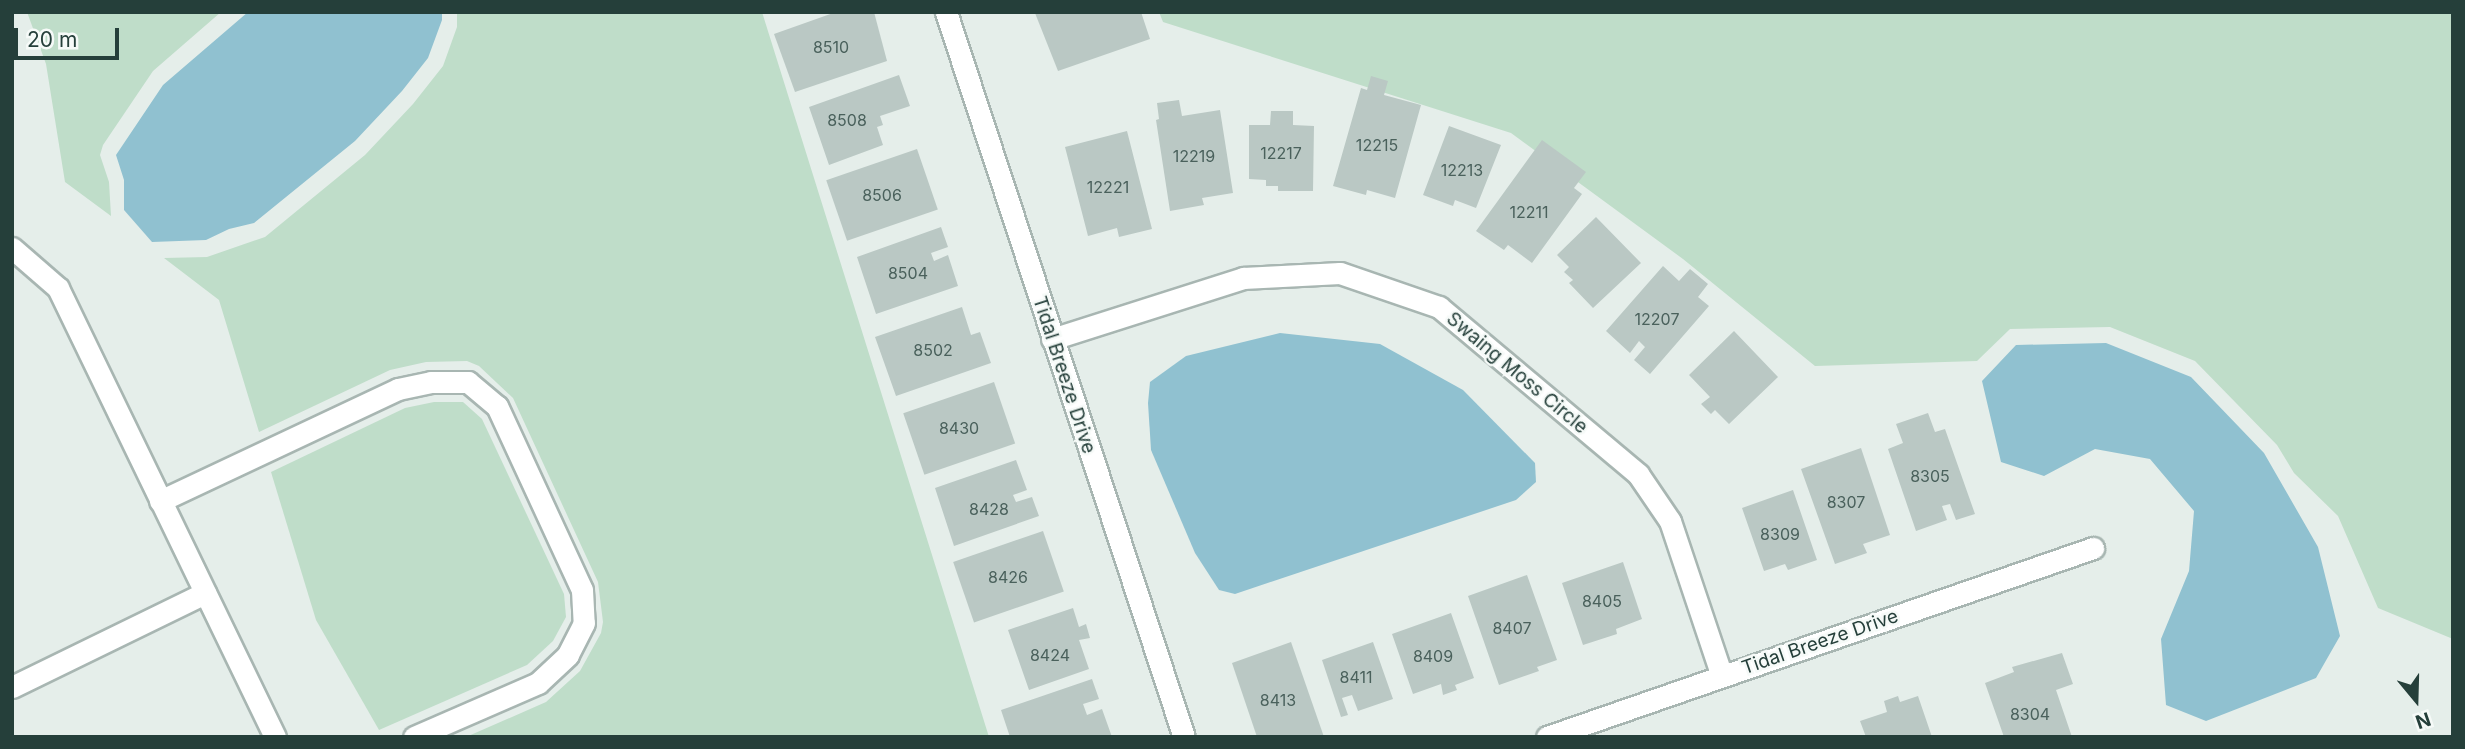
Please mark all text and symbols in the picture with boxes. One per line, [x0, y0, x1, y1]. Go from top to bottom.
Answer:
scale bar [18, 14, 122, 58]
text: 20 m [27, 27, 77, 52]
house number: 8510 [813, 37, 849, 57]
house number: 8508 [827, 110, 867, 130]
house number: 12215 [1356, 135, 1398, 155]
house number: 12217 [1260, 143, 1302, 163]
house number: 12219 [1173, 146, 1215, 166]
house number: 12213 [1441, 160, 1483, 180]
house number: 12221 [1087, 177, 1129, 197]
house number: 8506 [862, 185, 902, 205]
house number: 12211 [1509, 202, 1549, 222]
house number: 8504 [888, 263, 928, 283]
street label: Tidal Breeze Drive [1028, 293, 1100, 457]
street label: Swaing Moss Circle [1442, 307, 1592, 439]
house number: 12207 [1635, 309, 1679, 329]
house number: 8502 [913, 340, 953, 360]
house number: 8430 [939, 418, 979, 438]
house number: 8305 [1910, 466, 1950, 486]
house number: 8307 [1827, 492, 1865, 512]
house number: 8428 [969, 499, 1009, 519]
house number: 8309 [1760, 524, 1800, 544]
house number: 8426 [988, 567, 1028, 587]
house number: 8405 [1582, 591, 1622, 611]
street label: Tidal Breeze Drive [1739, 605, 1901, 679]
house number: 8407 [1492, 618, 1532, 638]
house number: 8424 [1030, 645, 1070, 665]
house number: 8409 [1413, 646, 1453, 666]
north arrow [2381, 665, 2451, 735]
house number: 8411 [1340, 667, 1372, 687]
house number: 8413 [1260, 690, 1296, 710]
house number: 8304 [2010, 704, 2050, 724]
text: N [2412, 707, 2434, 734]

